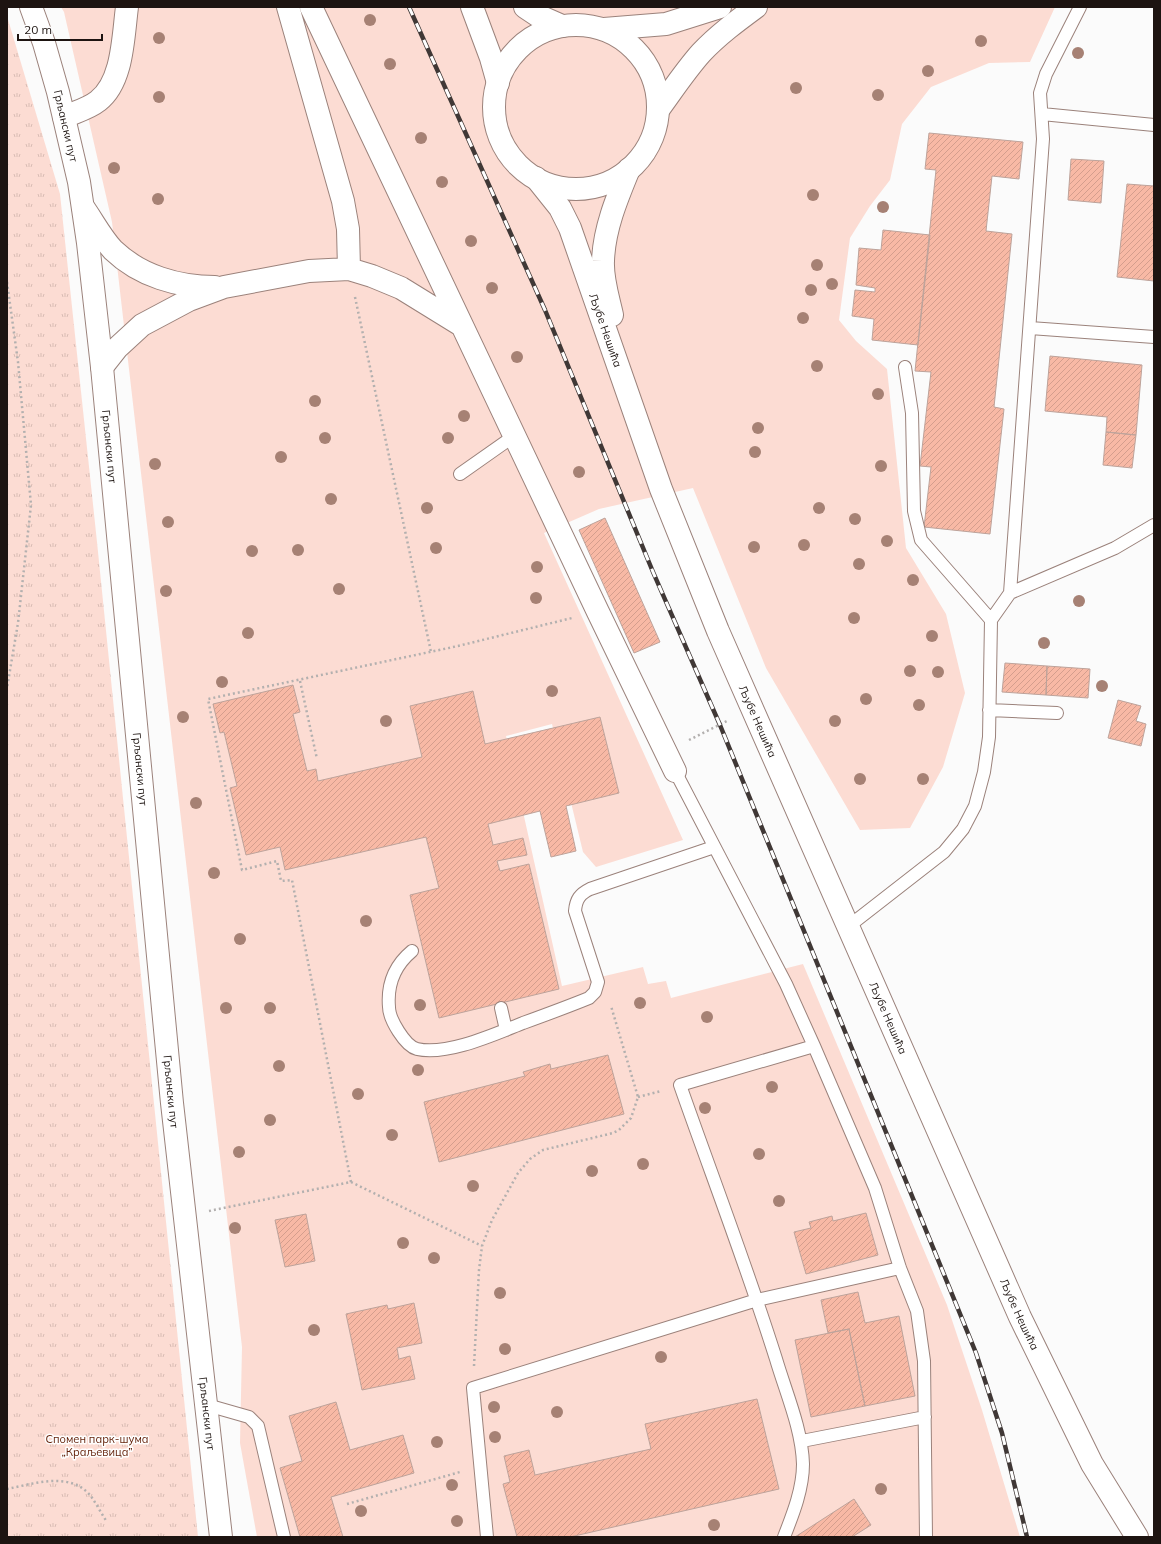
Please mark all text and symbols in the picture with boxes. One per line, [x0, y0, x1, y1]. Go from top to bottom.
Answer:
scale bar [18, 16, 102, 42]
text: 20 m [24, 22, 52, 37]
street label: Грљански пут [51, 88, 81, 163]
street label: Љубе Нешића [586, 291, 625, 369]
street label: Грљански пут [99, 409, 120, 484]
street label: Љубе Нешића [736, 683, 780, 760]
street label: Грљански пут [130, 732, 151, 806]
street label: Љубе Нешића [866, 980, 910, 1056]
street label: Грљански пут [160, 1054, 182, 1129]
street label: Љубе Нешића [997, 1276, 1042, 1352]
street label: Грљански пут [196, 1376, 218, 1451]
park label: Спомен парк-шума „Краљевица” [45, 1432, 149, 1459]

